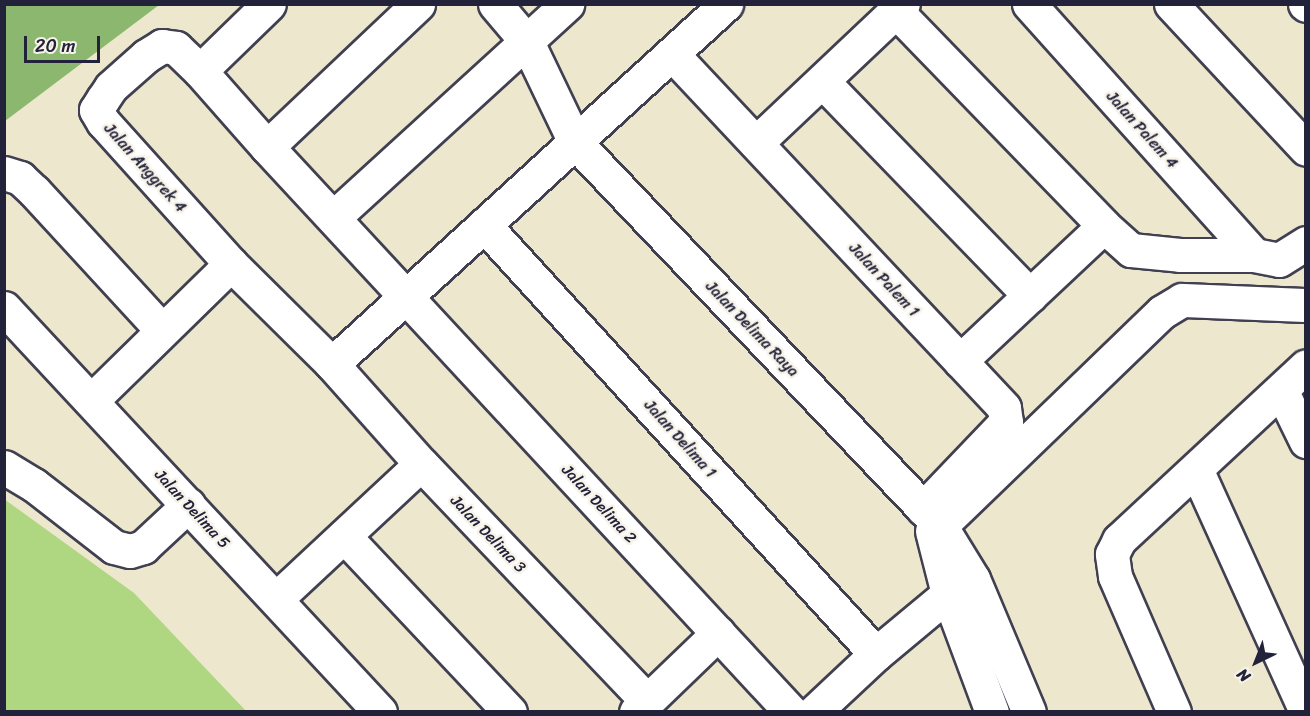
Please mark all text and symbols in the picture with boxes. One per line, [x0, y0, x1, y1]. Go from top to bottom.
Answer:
scale bar [27, 24, 104, 62]
text: 20 m [35, 30, 75, 62]
street label: Jalan Palem 4 [1102, 87, 1182, 173]
street label: Jalan Anggrek 4 [100, 119, 190, 217]
street label: Jalan Palem 1 [845, 239, 923, 321]
street label: Jalan Delima Raya [701, 277, 803, 381]
street label: Jalan Delima 1 [640, 396, 720, 482]
street label: Jalan Delima 2 [557, 460, 641, 548]
street label: Jalan Delima 5 [150, 465, 234, 553]
street label: Jalan Delima 3 [446, 491, 530, 577]
north arrow [1226, 632, 1286, 692]
text: N [1229, 661, 1257, 690]

